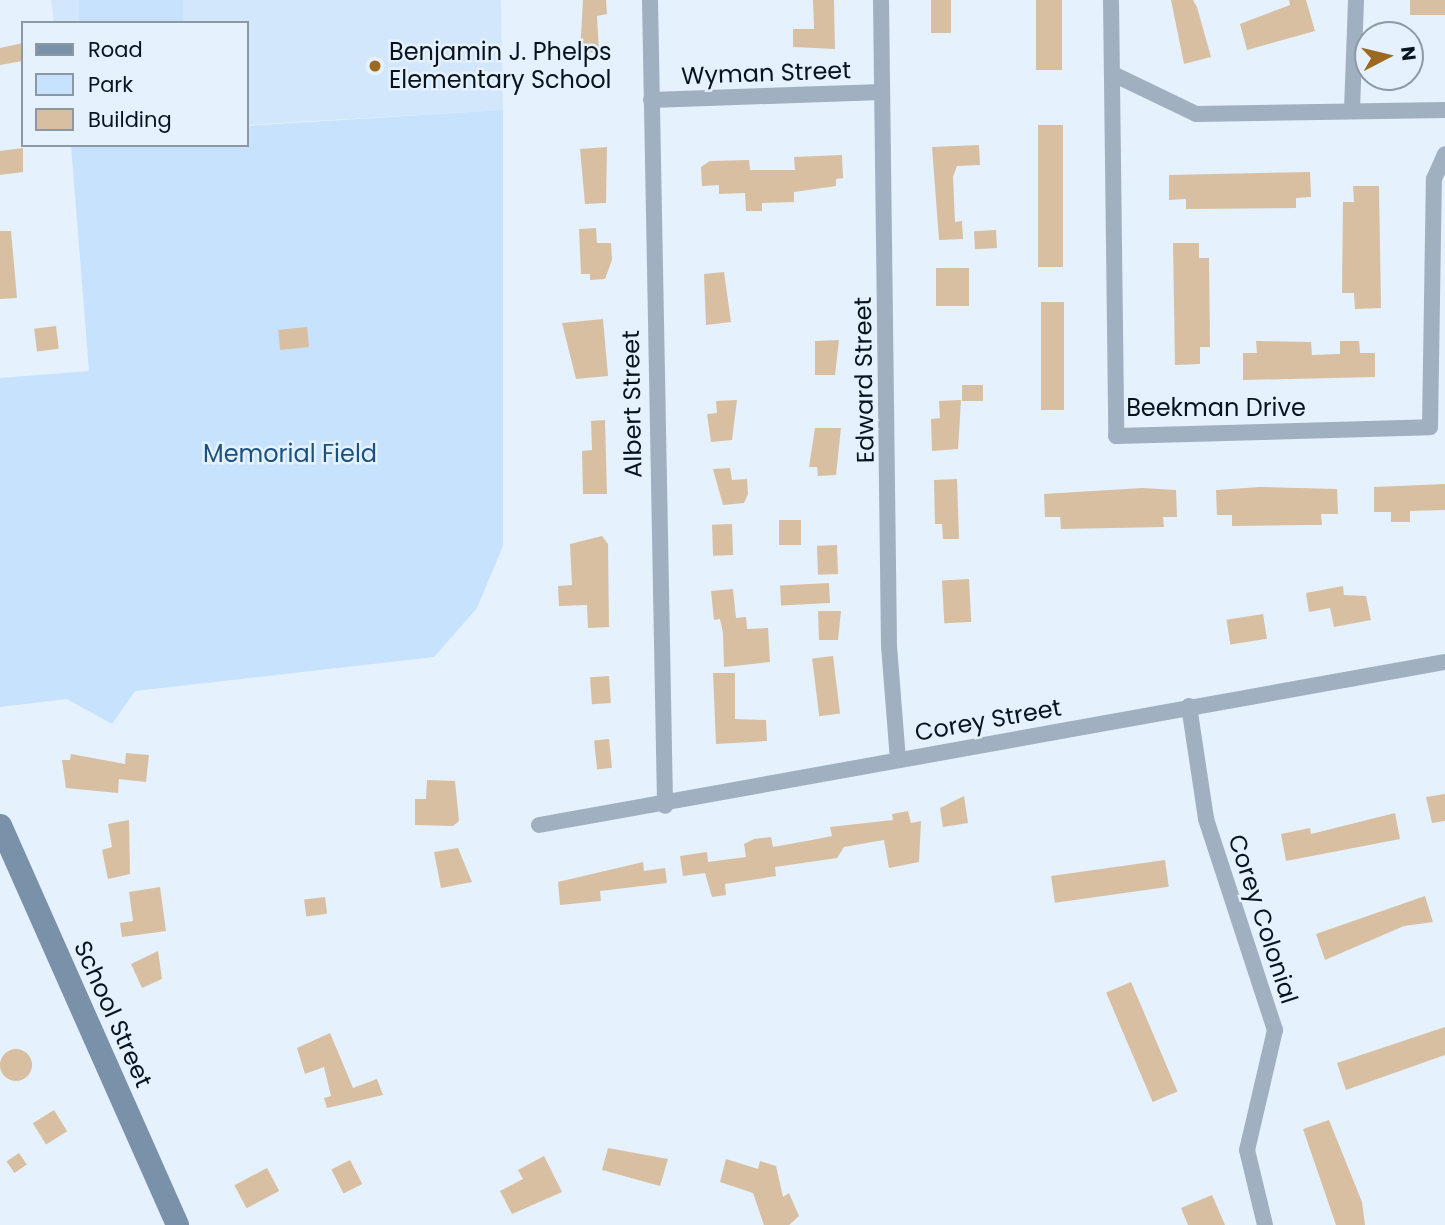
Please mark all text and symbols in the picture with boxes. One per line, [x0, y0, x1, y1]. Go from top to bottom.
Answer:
legend [21, 21, 248, 147]
north arrow [1354, 21, 1424, 91]
text: Road [88, 35, 143, 64]
place label: Benjamin J. Phelps Elementary School [389, 38, 612, 94]
text: N [1394, 45, 1423, 62]
street label: Wyman Street [681, 56, 851, 90]
marker: Benjamin J. Phelps Elementary School [367, 58, 383, 74]
text: Park [88, 70, 133, 99]
text: Building [88, 105, 172, 134]
street label: Edward Street [848, 297, 880, 463]
street label: Albert Street [616, 330, 648, 478]
street label: Beekman Drive [1126, 394, 1306, 422]
park label: Memorial Field [203, 440, 377, 468]
street label: Corey Street [913, 693, 1063, 747]
street label: Corey Colonial [1222, 831, 1304, 1007]
street label: School Street [68, 936, 158, 1092]

